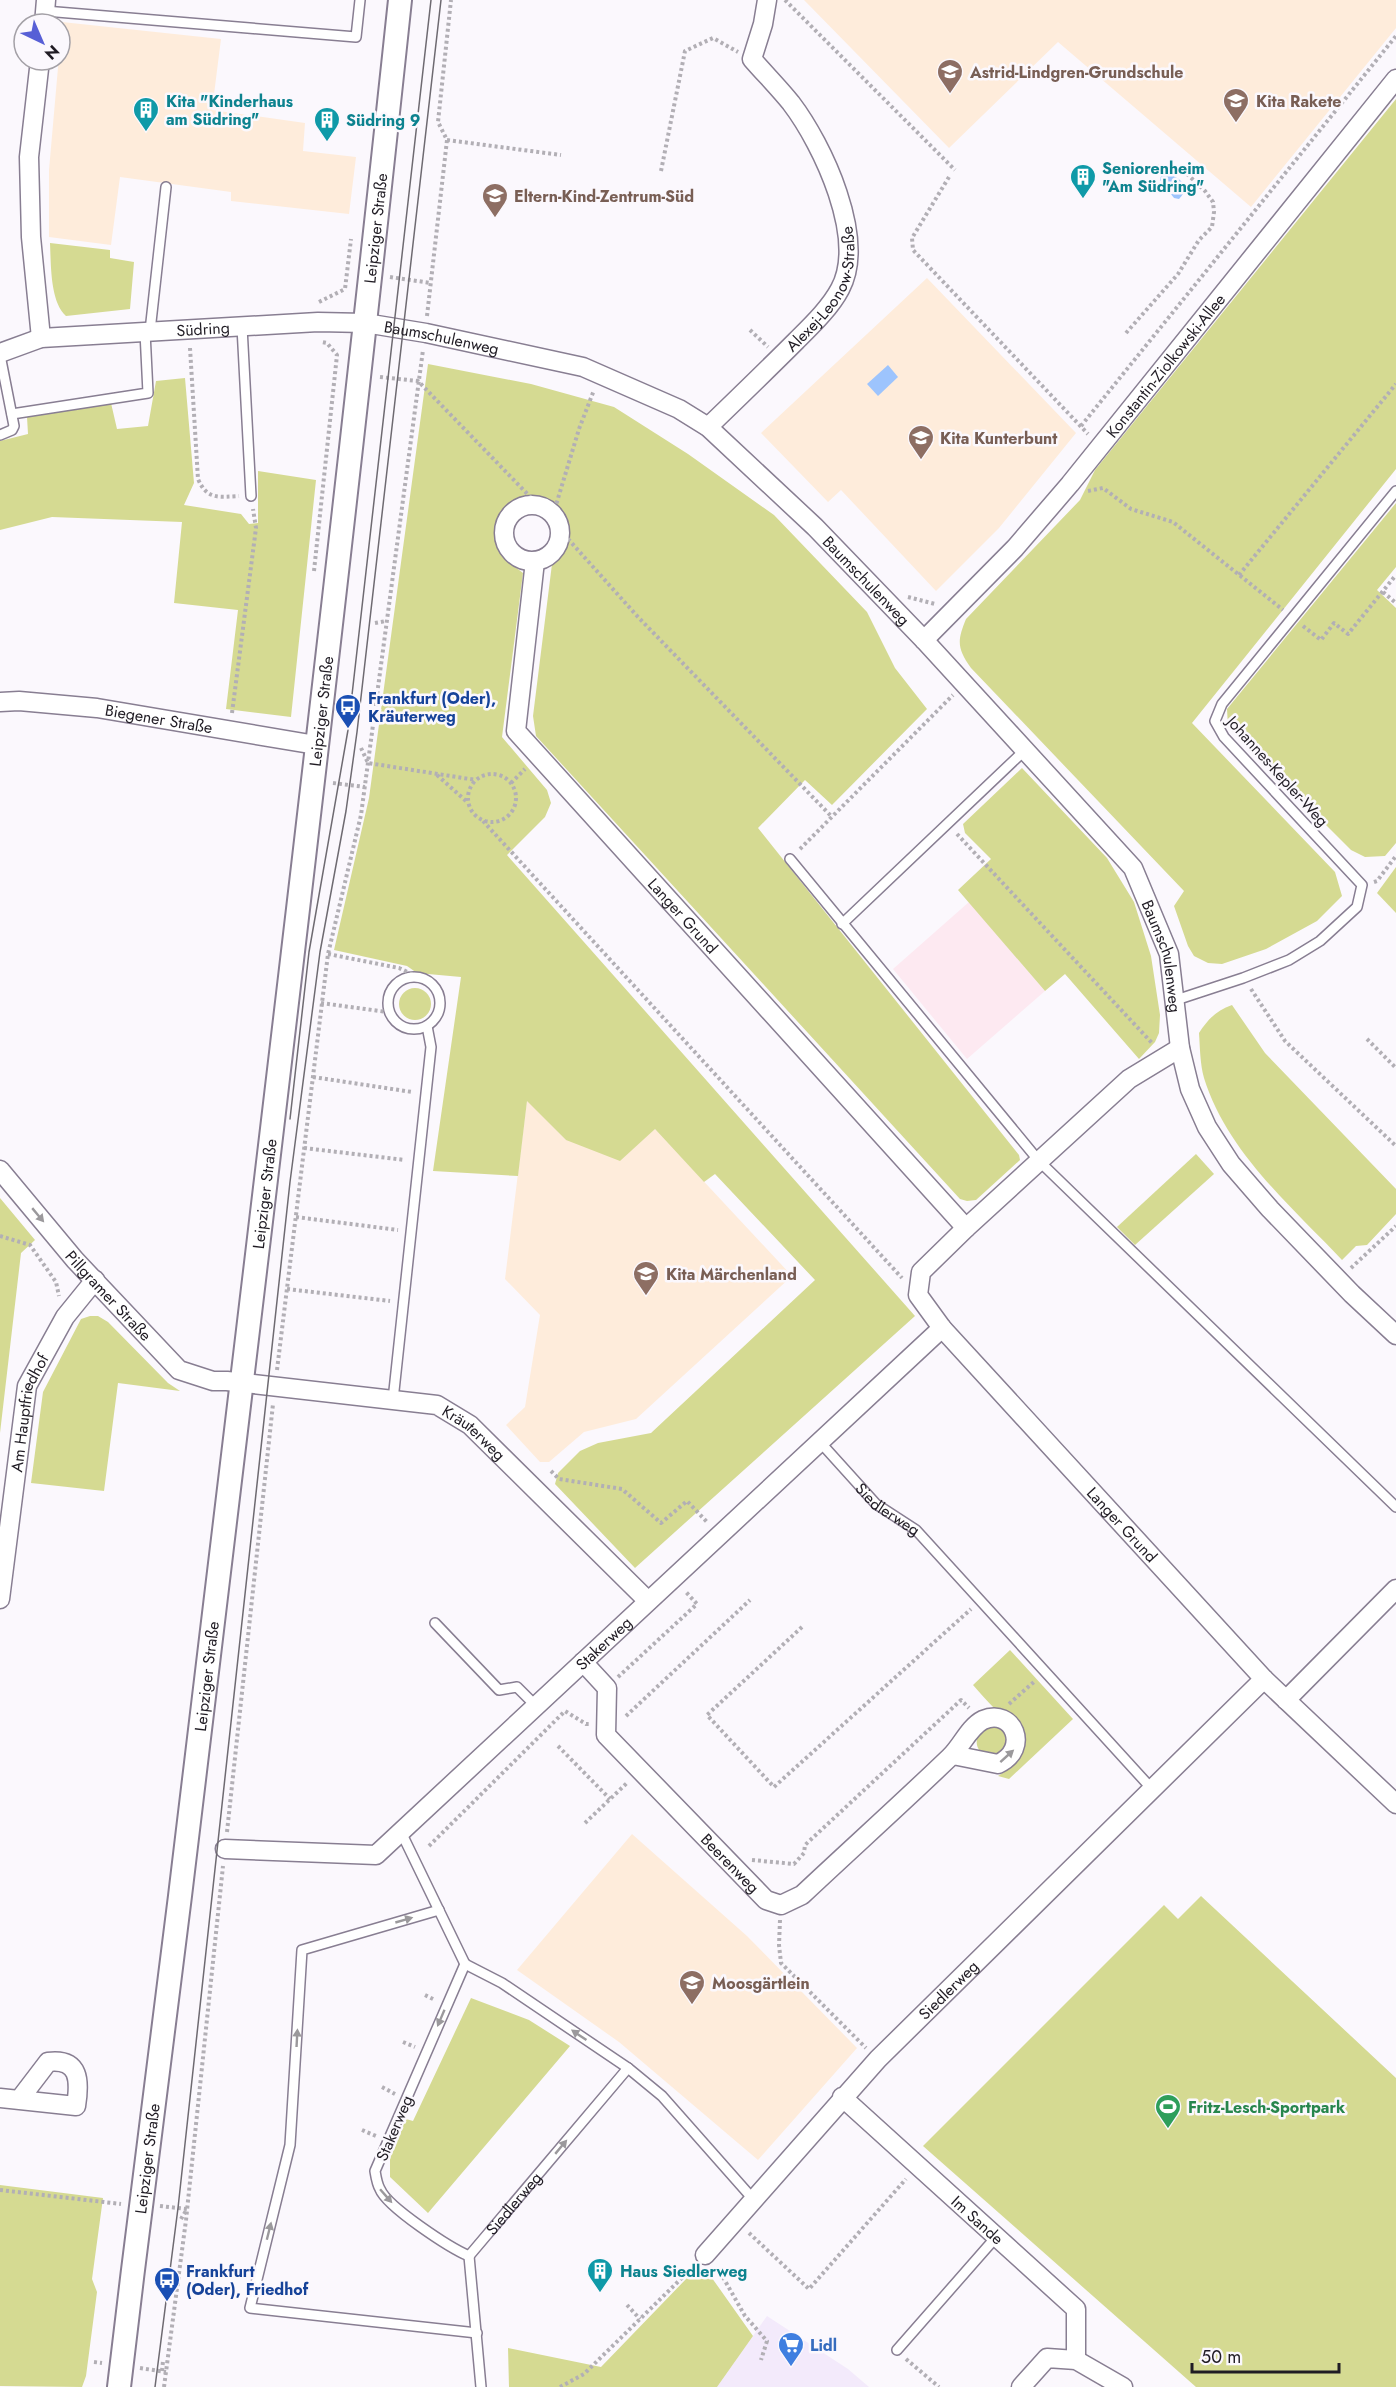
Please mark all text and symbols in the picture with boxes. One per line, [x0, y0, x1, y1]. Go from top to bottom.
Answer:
north arrow [12, 12, 72, 72]
text: N [40, 40, 65, 65]
school or university icon: Astrid-Lindgren-Grundschule [935, 57, 965, 95]
place label: Astrid-Lindgren-Grundschule [969, 61, 1183, 84]
school or university icon: Kita Rakete [1221, 86, 1251, 124]
place label: Kita "Kinderhaus am Südring" [166, 90, 293, 131]
place label: Kita Rakete [1256, 90, 1342, 113]
building icon: Kita "Kinderhaus am Südring" [131, 95, 161, 133]
building icon: Südring 9 [312, 105, 342, 143]
place label: Südring 9 [346, 109, 421, 132]
place label: Seniorenheim "Am Südring" [1102, 157, 1205, 198]
building icon: Seniorenheim "Am Südring" [1068, 162, 1098, 200]
street label: Leipziger Straße [358, 172, 393, 285]
school or university icon: Eltern-Kind-Zentrum-Süd [480, 181, 510, 219]
place label: Eltern-Kind-Zentrum-Süd [514, 185, 694, 208]
street label: Alexej-Leonow-Straße [781, 225, 860, 357]
street label: Konstantin-Ziolkowski-Allee [1101, 289, 1231, 443]
street label: Baumschulenweg [382, 315, 501, 360]
street label: Südring [176, 316, 230, 342]
school or university icon: Kita Kunterbunt [906, 423, 936, 461]
place label: Kita Kunterbunt [940, 427, 1058, 450]
street label: Baumschulenweg [817, 531, 915, 631]
street label: Leipziger Straße [304, 655, 339, 768]
place label: Frankfurt (Oder), Kräuterweg [368, 687, 496, 728]
bus stop icon: Frankfurt (Oder), Kräuterweg [333, 692, 363, 730]
street label: Biegener Straße [103, 699, 214, 739]
street label: Johannes-Kepler-Weg [1220, 709, 1334, 832]
street label: Langer Grund [642, 873, 723, 959]
street label: Baumschulenweg [1136, 896, 1187, 1014]
street label: Leipziger Straße [247, 1137, 283, 1250]
one-way arrow [31, 1207, 44, 1223]
street label: Pillgramer Straße [60, 1246, 157, 1346]
school or university icon: Kita Märchenland [631, 1259, 661, 1297]
place label: Kita Märchenland [666, 1263, 797, 1286]
street label: Am Hauptfriedhof [5, 1350, 55, 1473]
street label: Kräuterweg [438, 1400, 511, 1466]
street label: Siedlerweg [850, 1478, 924, 1542]
street label: Langer Grund [1081, 1482, 1162, 1567]
street label: Stakerweg [571, 1611, 637, 1676]
street label: Leipziger Straße [189, 1620, 225, 1733]
one-way arrow [999, 1750, 1014, 1763]
street label: Beerenweg [696, 1829, 764, 1899]
one-way arrow [395, 1915, 413, 1924]
street label: Siedlerweg [913, 1955, 984, 2025]
school or university icon: Moosgärtlein [677, 1968, 707, 2006]
place label: Moosgärtlein [712, 1972, 810, 1995]
one-way arrow [436, 2009, 445, 2027]
one-way arrow [292, 2029, 301, 2048]
one-way arrow [572, 2029, 588, 2041]
street label: Stakerweg [370, 2092, 419, 2165]
sports icon: Fritz-Lesch-Sportpark [1153, 2092, 1183, 2130]
place label: Fritz-Lesch-Sportpark [1188, 2096, 1346, 2119]
street label: Leipziger Straße [129, 2102, 166, 2215]
one-way arrow [554, 2140, 567, 2155]
street label: Siedlerweg [481, 2167, 547, 2240]
one-way arrow [379, 2188, 392, 2203]
street label: Im Sande [946, 2190, 1009, 2250]
one-way arrow [265, 2222, 275, 2240]
building icon: Haus Siedlerweg [585, 2256, 615, 2294]
place label: Frankfurt (Oder), Friedhof [186, 2260, 310, 2301]
place label: Haus Siedlerweg [620, 2260, 747, 2283]
bus stop icon: Frankfurt (Oder), Friedhof [152, 2265, 182, 2303]
supermarket icon: Lidl [776, 2330, 806, 2368]
place label: Lidl [810, 2334, 837, 2357]
scale bar [1192, 2336, 1339, 2374]
text: 50 m [1201, 2344, 1241, 2370]

